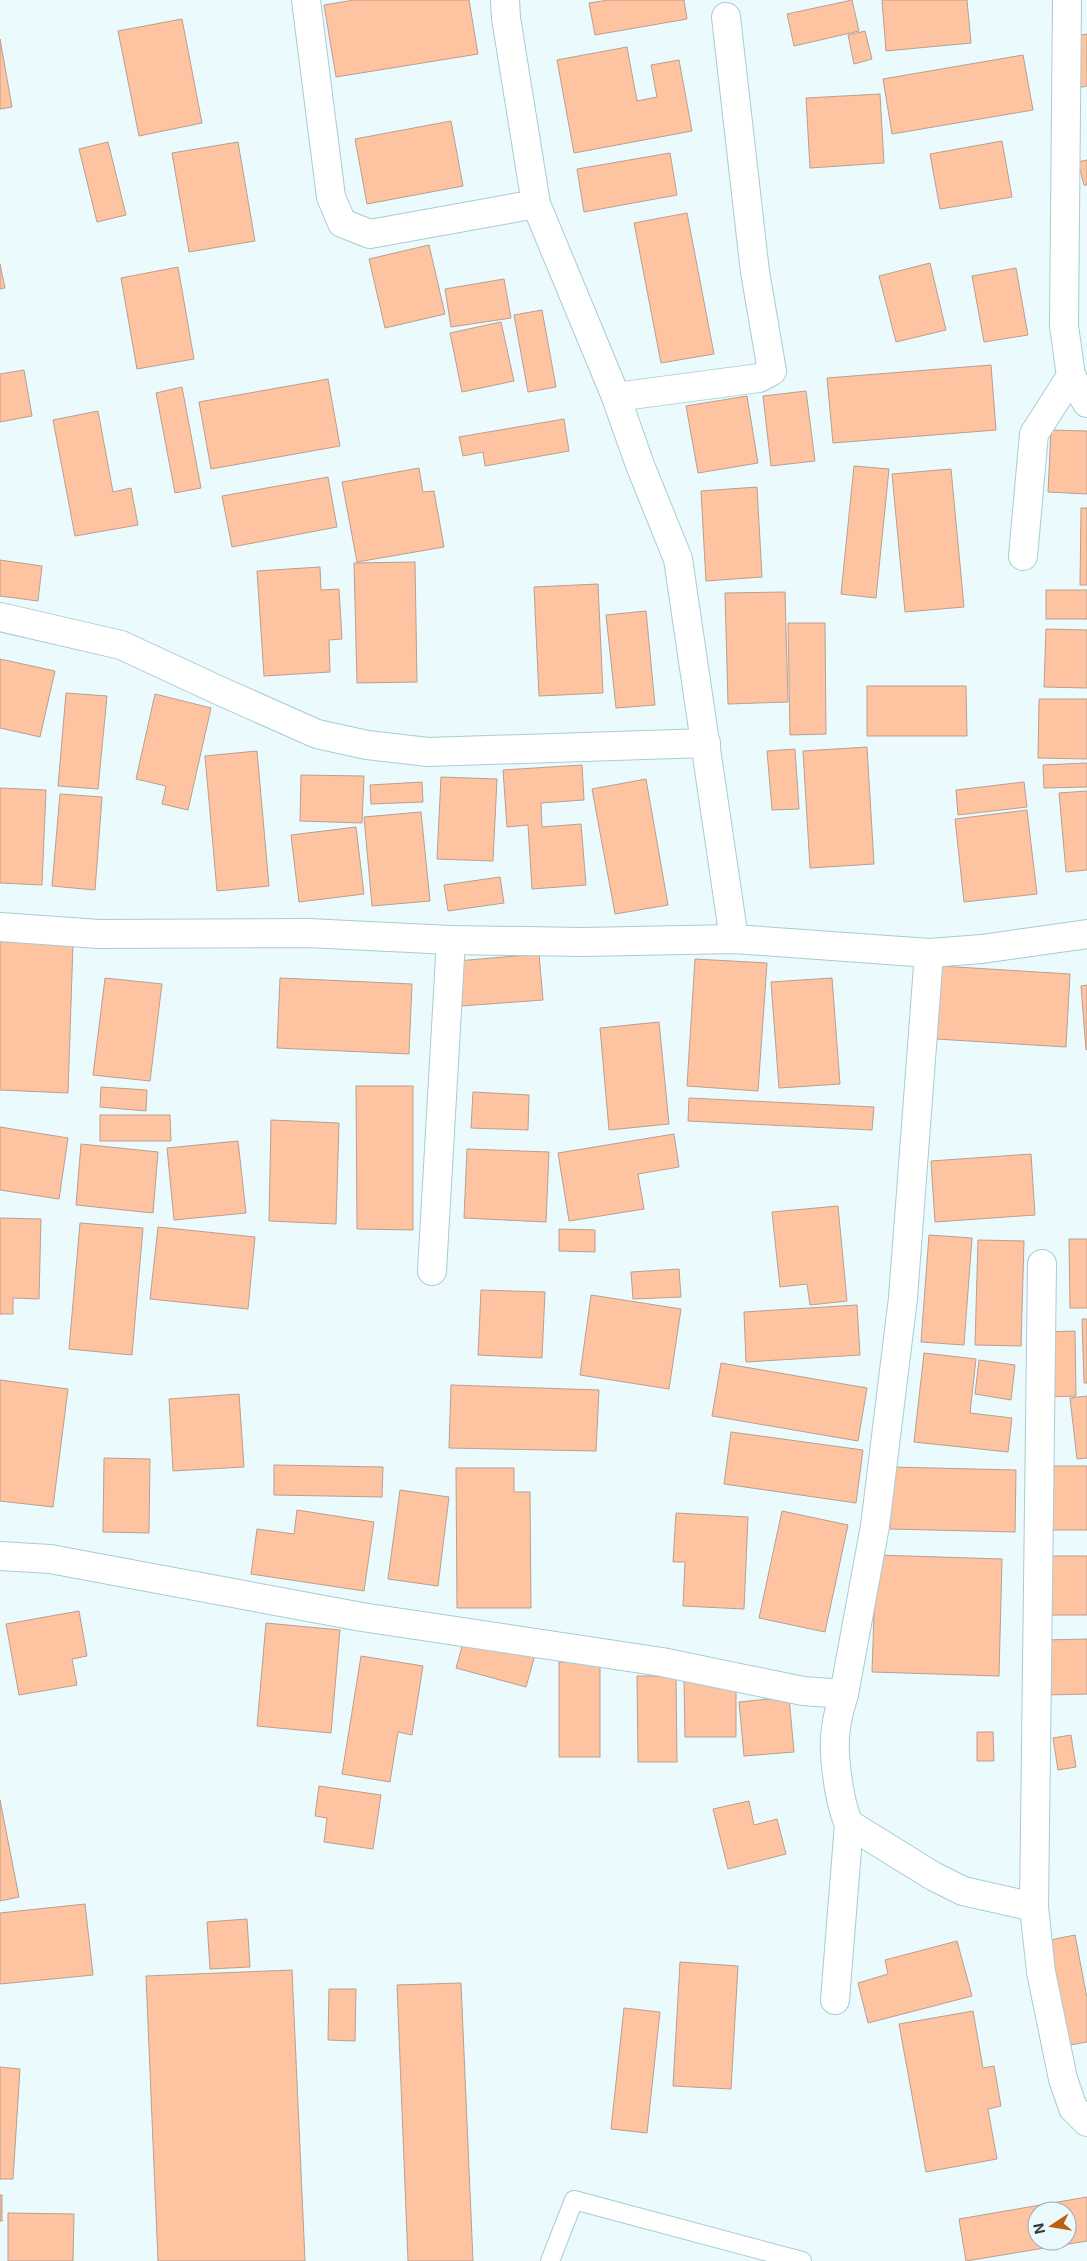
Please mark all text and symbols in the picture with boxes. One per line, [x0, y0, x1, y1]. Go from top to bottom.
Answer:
north arrow [1027, 2201, 1077, 2251]
text: N [1029, 2222, 1048, 2236]

